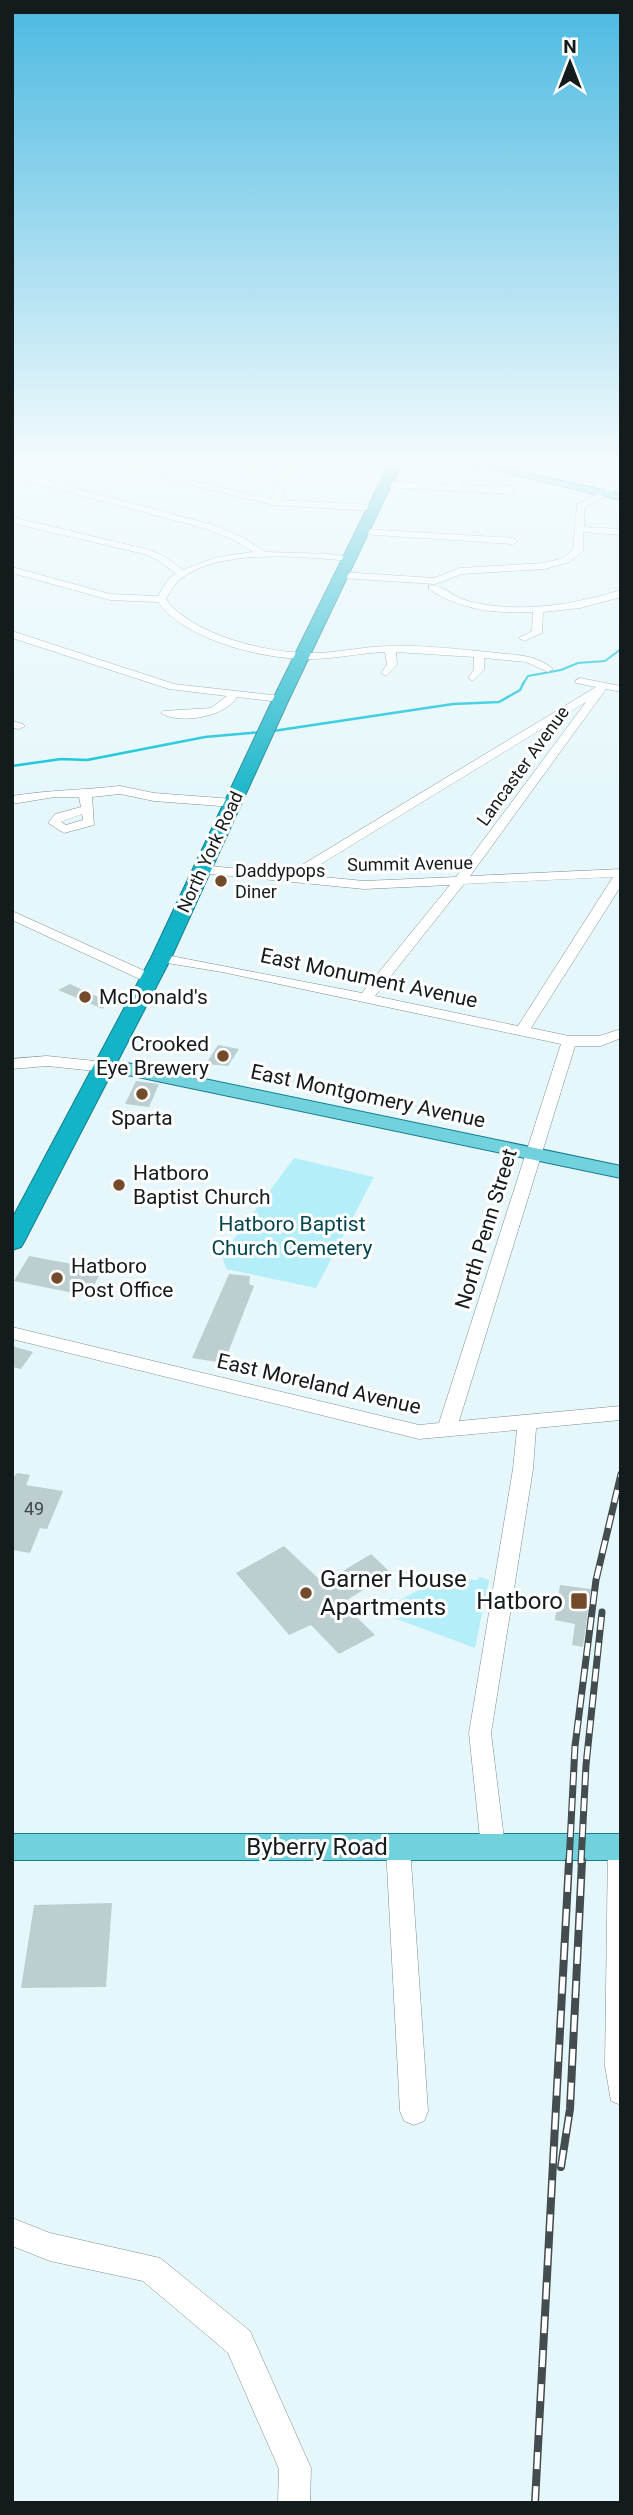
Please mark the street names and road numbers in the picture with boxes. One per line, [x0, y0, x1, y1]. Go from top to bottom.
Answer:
street label: Lancaster Avenue [472, 702, 573, 830]
street label: North York Road [172, 788, 247, 916]
street label: Summit Avenue [347, 852, 473, 875]
street label: East Monument Avenue [258, 943, 480, 1013]
street label: East Montgomery Avenue [248, 1059, 488, 1133]
street label: North Penn Street [450, 1146, 522, 1312]
street label: East Moreland Avenue [215, 1349, 423, 1419]
street label: Byberry Road [246, 1833, 388, 1861]

